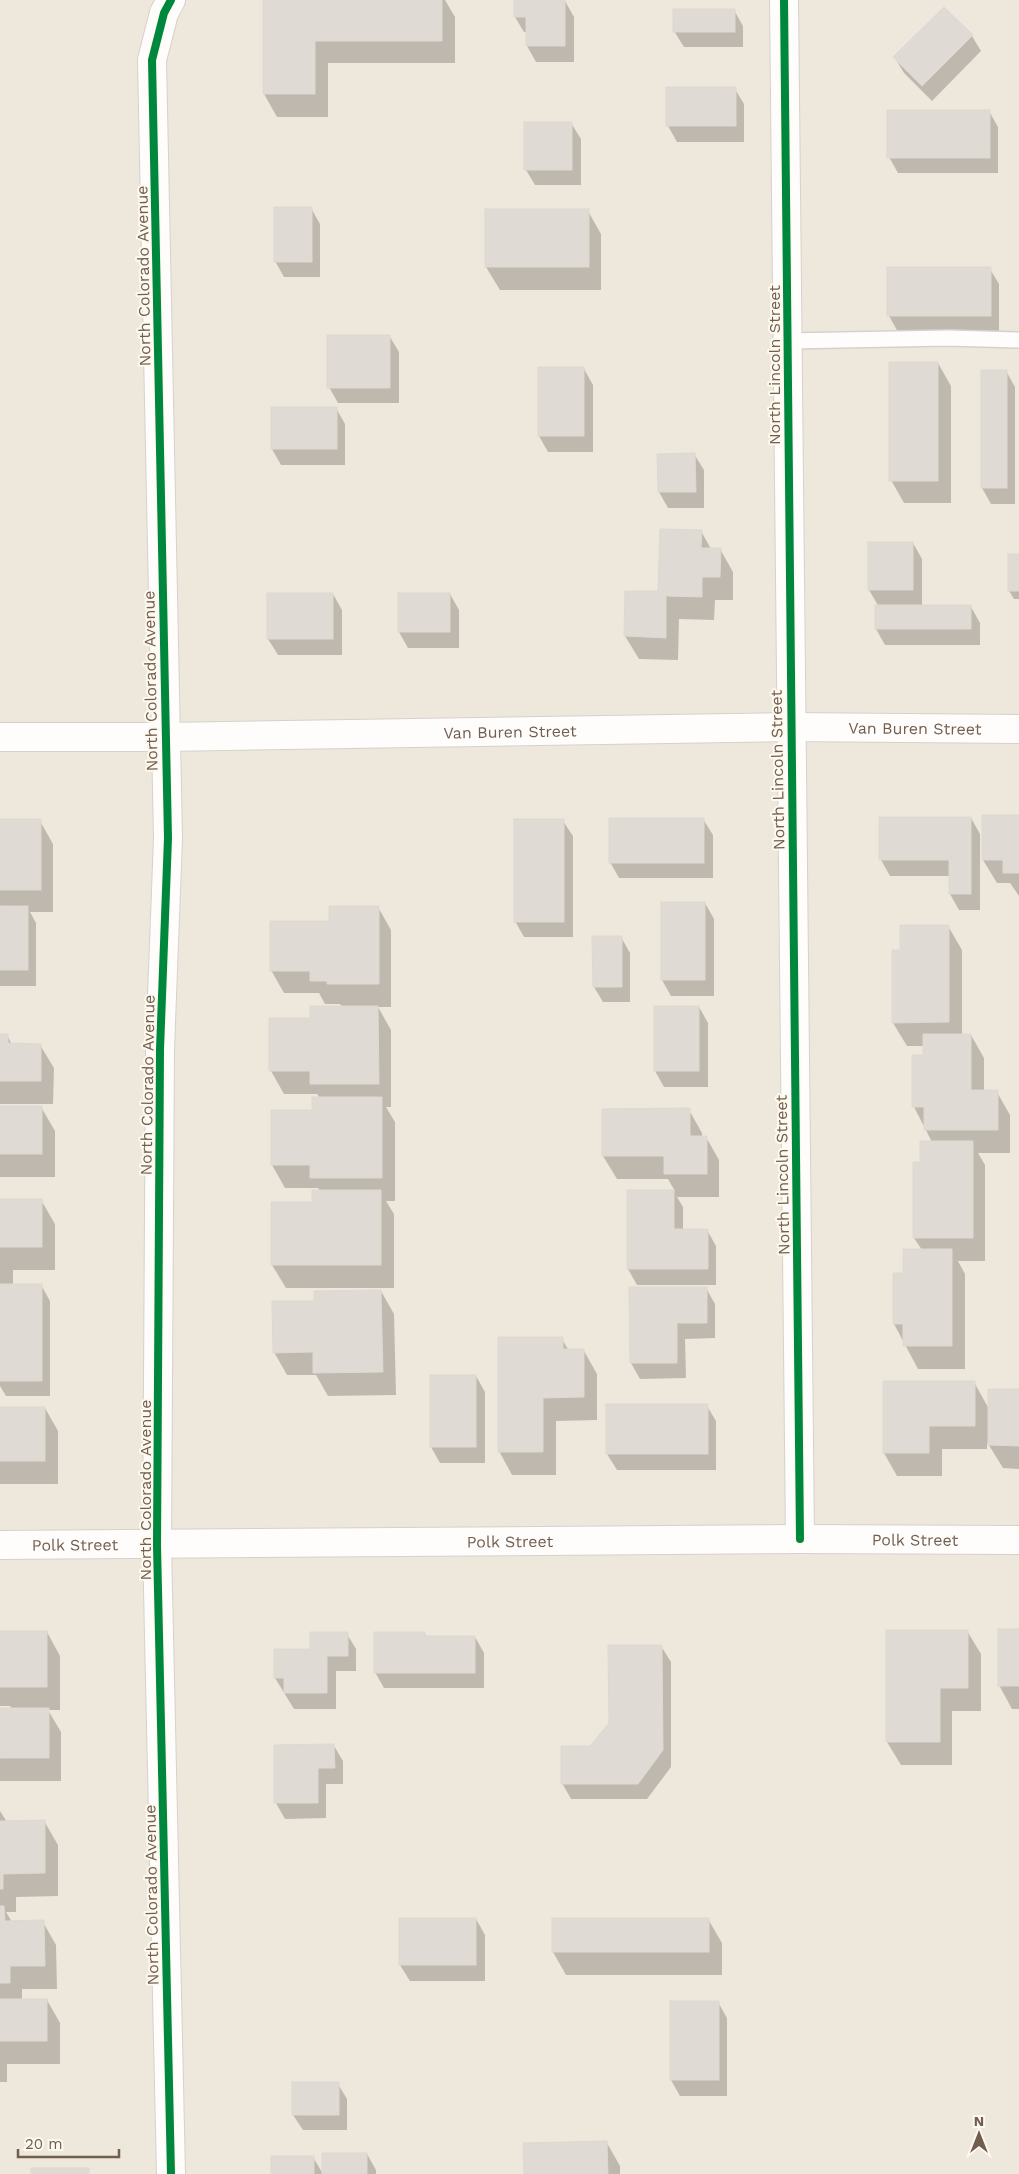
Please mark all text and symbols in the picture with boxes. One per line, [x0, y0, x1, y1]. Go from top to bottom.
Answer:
street label: North Colorado Avenue [132, 185, 155, 367]
street label: North Lincoln Street [765, 285, 784, 445]
street label: North Colorado Avenue [139, 590, 162, 772]
street label: North Lincoln Street [767, 690, 788, 850]
street label: Van Buren Street [848, 719, 982, 739]
street label: Van Buren Street [443, 721, 577, 743]
street label: North Colorado Avenue [136, 994, 159, 1176]
street label: North Lincoln Street [772, 1095, 793, 1255]
street label: North Colorado Avenue [136, 1400, 155, 1580]
street label: Polk Street [872, 1530, 959, 1550]
street label: Polk Street [467, 1532, 554, 1551]
street label: Polk Street [32, 1535, 119, 1555]
street label: North Colorado Avenue [140, 1804, 163, 1986]
north arrow [954, 2109, 1004, 2159]
text: N [974, 2113, 984, 2129]
scale bar [18, 2126, 119, 2158]
text: 20 m [25, 2135, 63, 2153]

